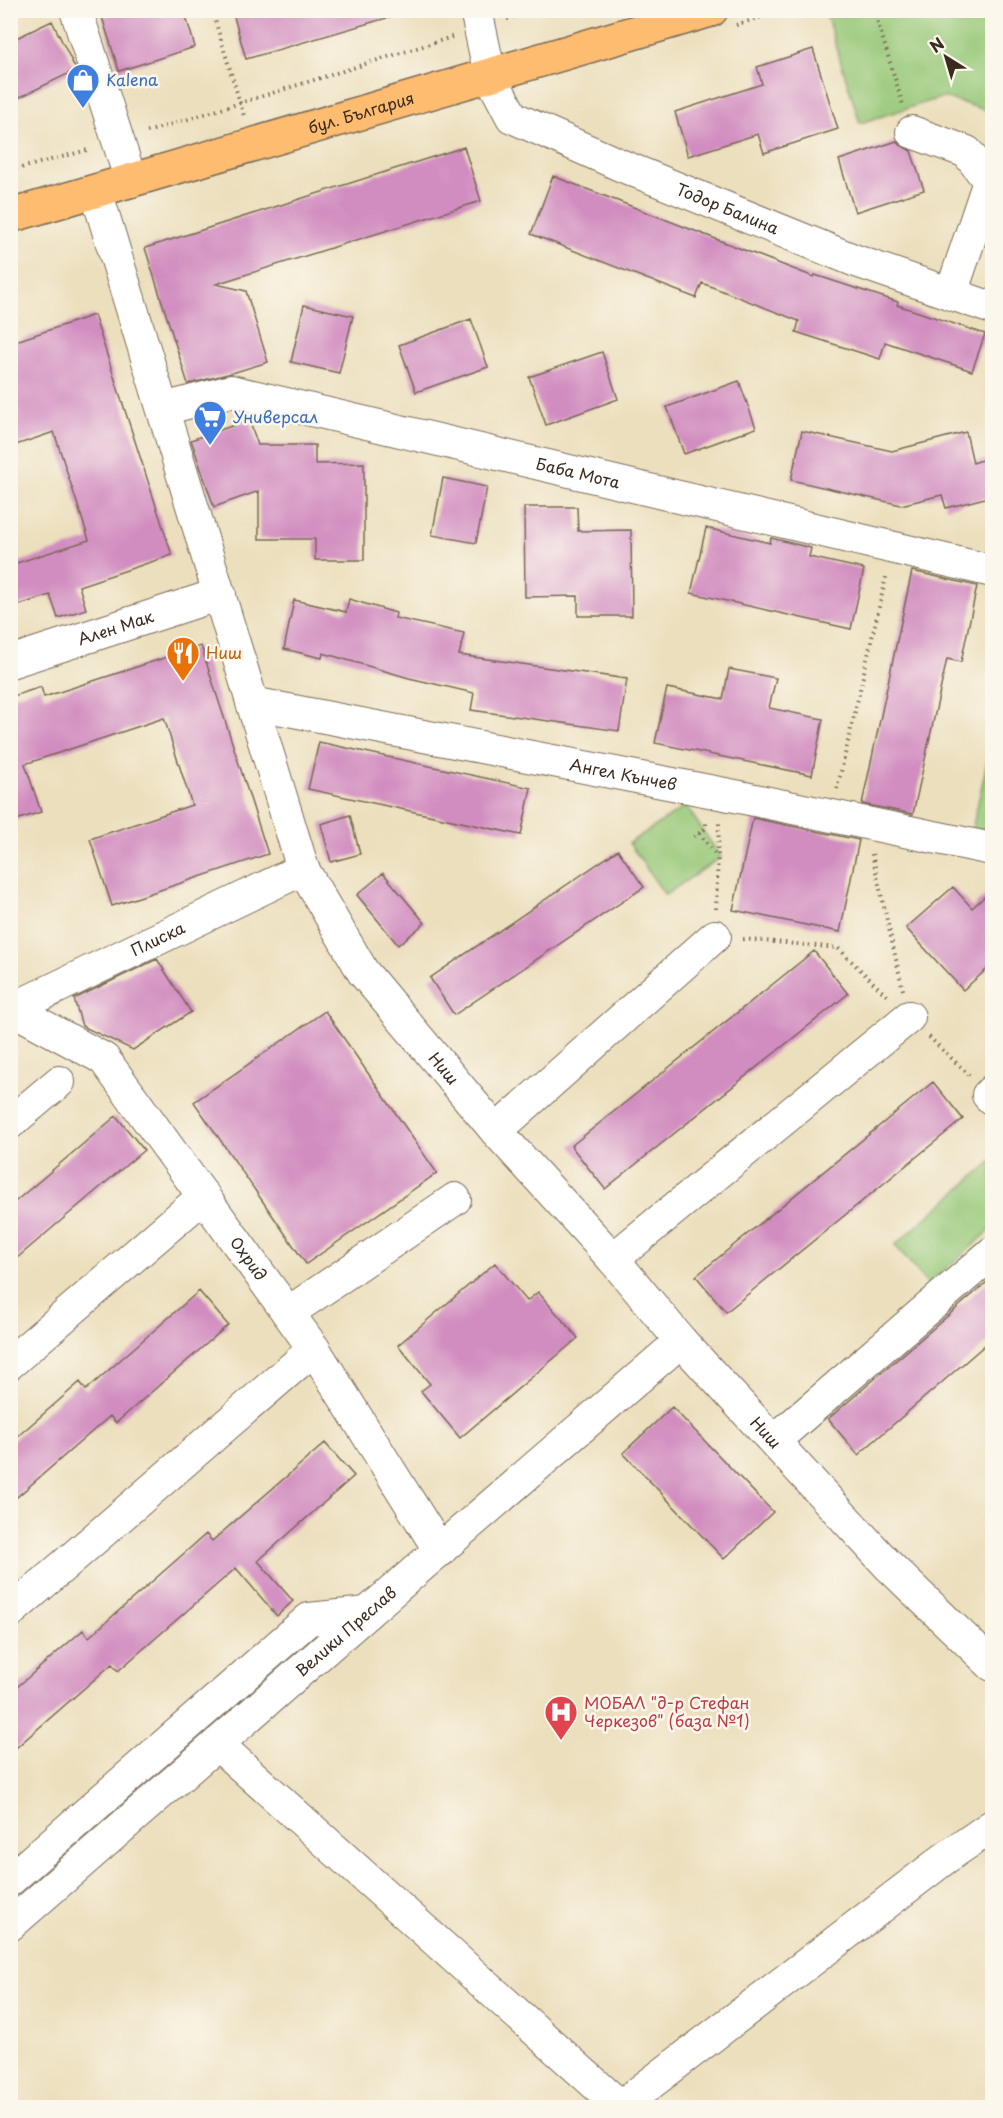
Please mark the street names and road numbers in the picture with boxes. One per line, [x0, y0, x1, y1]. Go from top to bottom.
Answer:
street label: бул. България [305, 85, 417, 139]
street label: Тодор Балина [673, 176, 783, 239]
street label: Баба Мота [534, 451, 623, 494]
street label: Ален Мак [74, 603, 157, 650]
street label: Ангел Кънчев [568, 751, 679, 796]
street label: Плиска [126, 915, 188, 961]
street label: Ниш [424, 1046, 465, 1089]
street label: Охрид [225, 1231, 273, 1285]
street label: Ниш [745, 1411, 787, 1453]
street label: Велики Преслав [289, 1580, 401, 1682]

